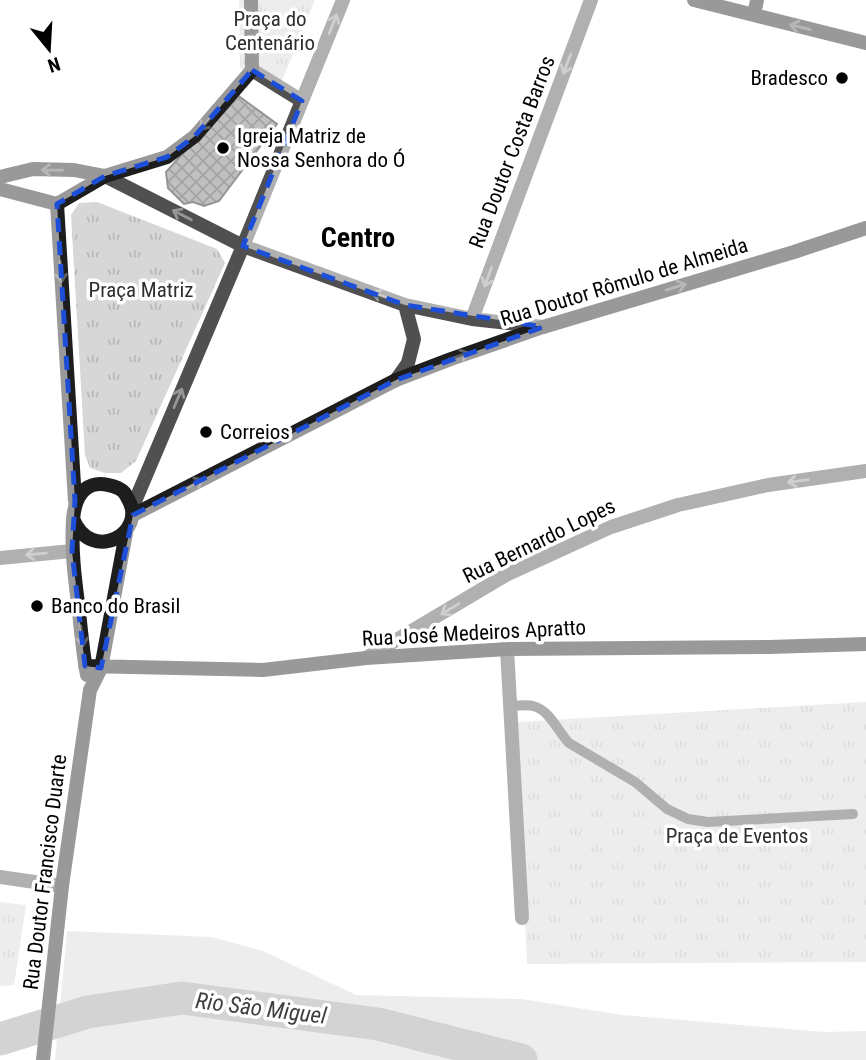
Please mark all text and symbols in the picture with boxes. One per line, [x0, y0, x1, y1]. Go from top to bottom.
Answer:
park label: Praça do Centenário [225, 7, 315, 55]
one-way arrow [328, 13, 341, 35]
north arrow [14, 14, 84, 84]
one-way arrow [789, 20, 812, 33]
text: N [45, 52, 63, 77]
street label: Rua Doutor Costa Barros [464, 52, 560, 252]
one-way arrow [560, 52, 573, 74]
place label: Bradesco [750, 66, 828, 90]
marker: Bradesco [834, 70, 850, 86]
one-way arrow [199, 113, 215, 131]
place label: Igreja Matriz de Nossa Senhora do Ó [237, 124, 405, 172]
marker: Igreja Matriz de Nossa Senhora do Ó [215, 140, 231, 156]
one-way arrow [41, 163, 64, 176]
one-way arrow [172, 207, 193, 221]
district label: Centro [321, 221, 395, 254]
street label: Rua Doutor Rômulo de Almeida [497, 233, 751, 331]
one-way arrow [55, 260, 68, 283]
one-way arrow [480, 265, 493, 287]
park label: Praça Matriz [89, 278, 193, 302]
one-way arrow [665, 280, 687, 293]
one-way arrow [372, 289, 394, 301]
one-way arrow [448, 349, 470, 361]
one-way arrow [173, 388, 186, 409]
place label: Correios [220, 420, 290, 444]
marker: Correios [198, 424, 214, 440]
one-way arrow [788, 475, 810, 488]
one-way arrow [183, 477, 204, 491]
street label: Rua Bernardo Lopes [459, 494, 619, 588]
one-way arrow [25, 548, 48, 561]
place label: Banco do Brasil [51, 594, 180, 618]
marker: Banco do Brasil [29, 598, 45, 614]
one-way arrow [440, 602, 460, 616]
street label: Rua José Medeiros Apratto [361, 615, 587, 651]
one-way arrow [75, 624, 88, 647]
street label: Rua Doutor Francisco Duarte [19, 753, 71, 991]
park label: Praça de Eventos [666, 824, 808, 848]
water label: Rio São Miguel [194, 987, 329, 1030]

